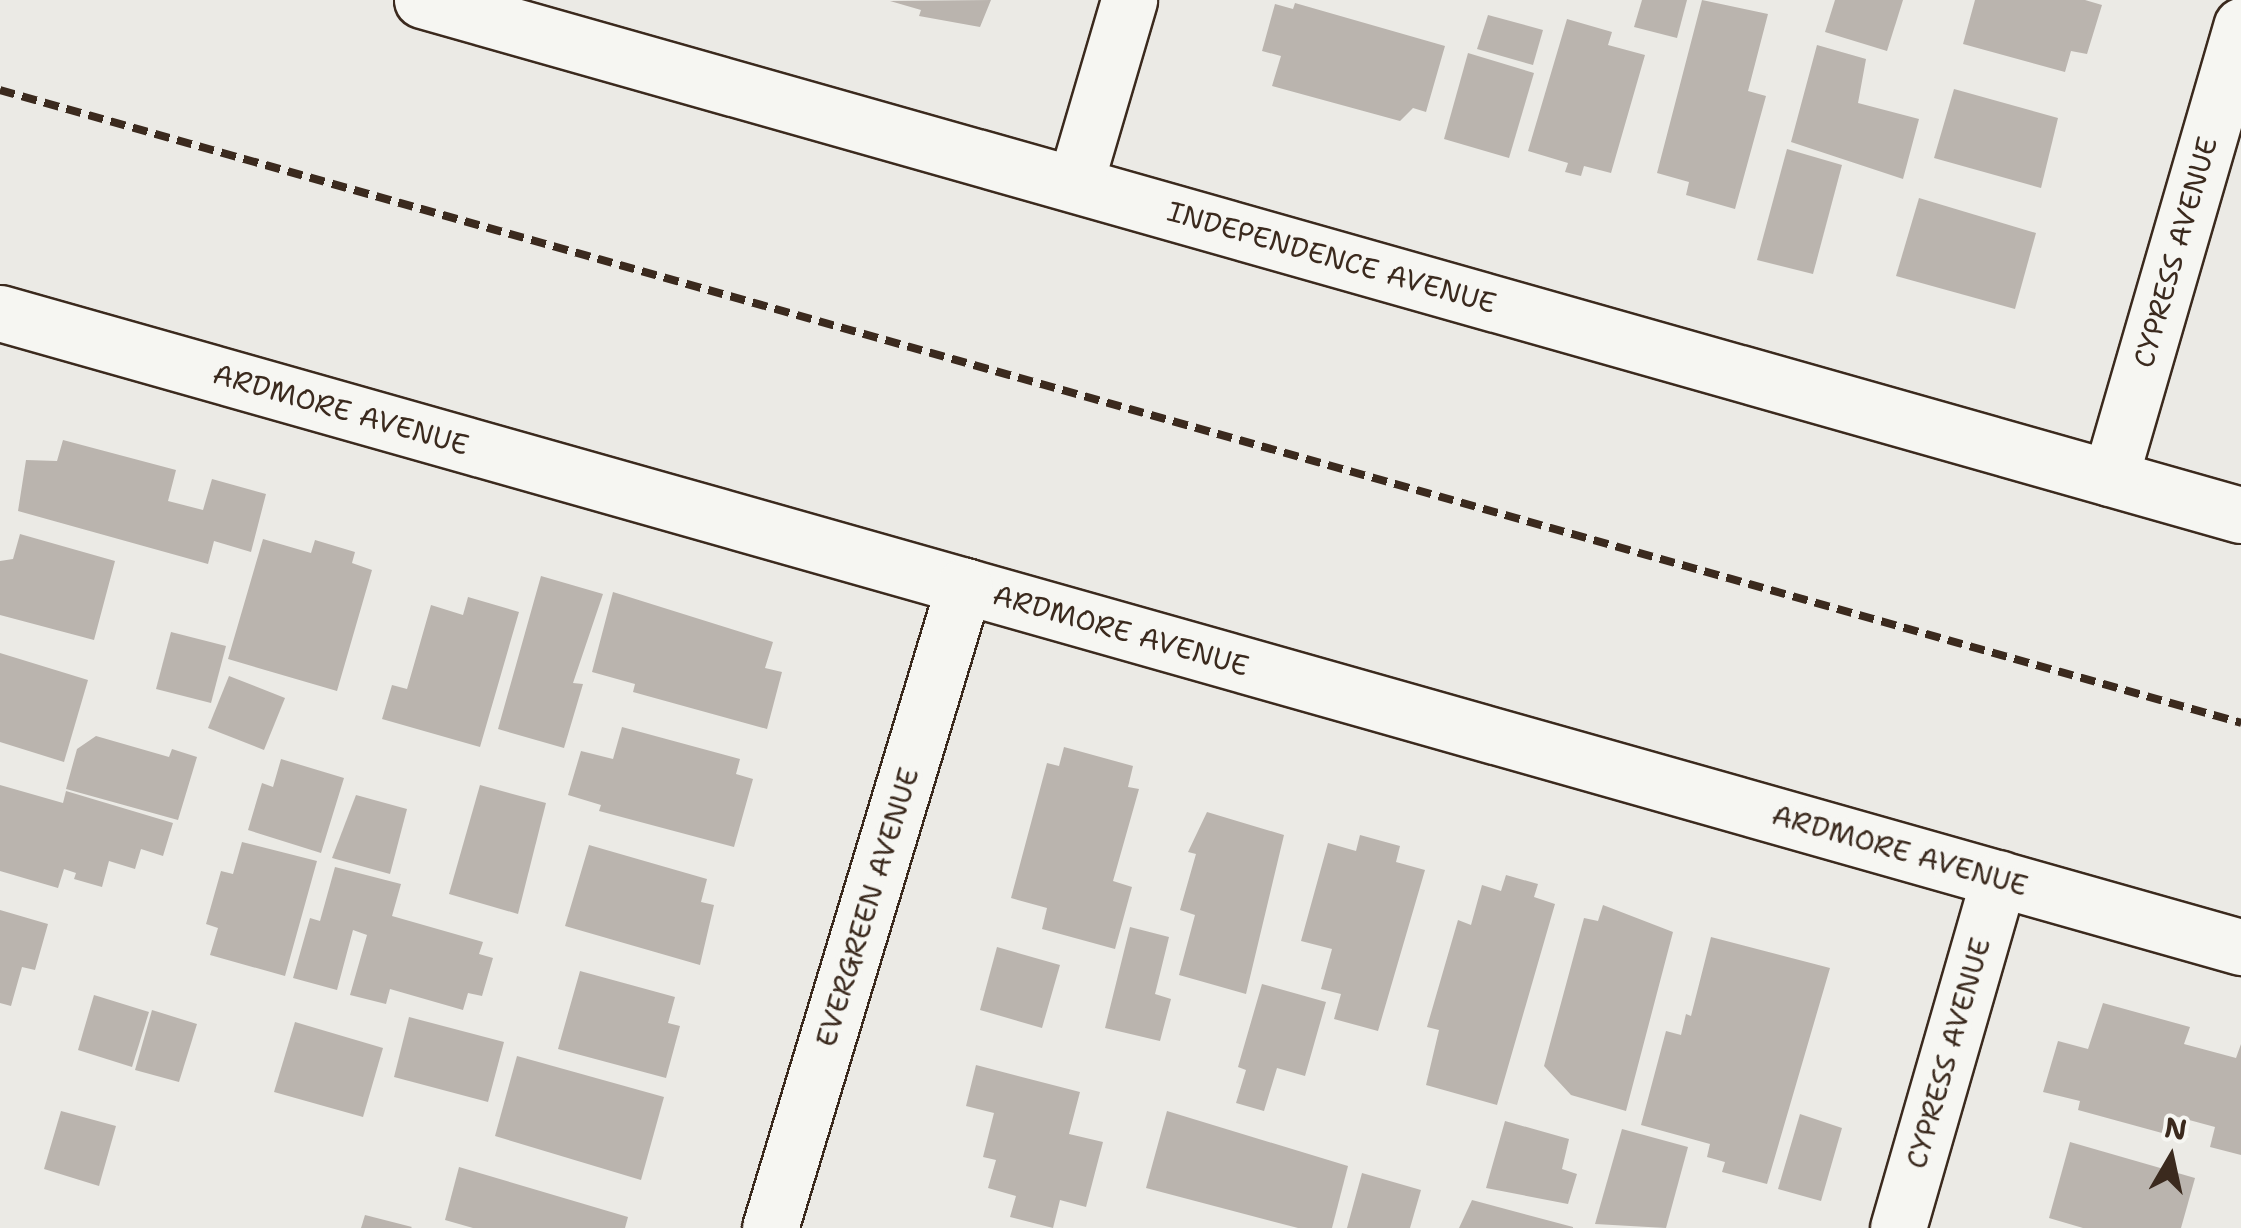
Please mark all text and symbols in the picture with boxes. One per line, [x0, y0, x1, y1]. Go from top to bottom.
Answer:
street label: CYPRESS AVENUE [2126, 133, 2224, 371]
street label: INDEPENDENCE AVENUE [1164, 194, 1500, 320]
street label: ARDMORE AVENUE [209, 356, 473, 462]
street label: ARDMORE AVENUE [989, 577, 1253, 683]
street label: EVERGREEN AVENUE [809, 763, 925, 1051]
street label: ARDMORE AVENUE [1768, 797, 2032, 903]
street label: CYPRESS AVENUE [1899, 934, 1997, 1172]
north arrow [2121, 1108, 2221, 1208]
text: N [2162, 1108, 2190, 1149]

